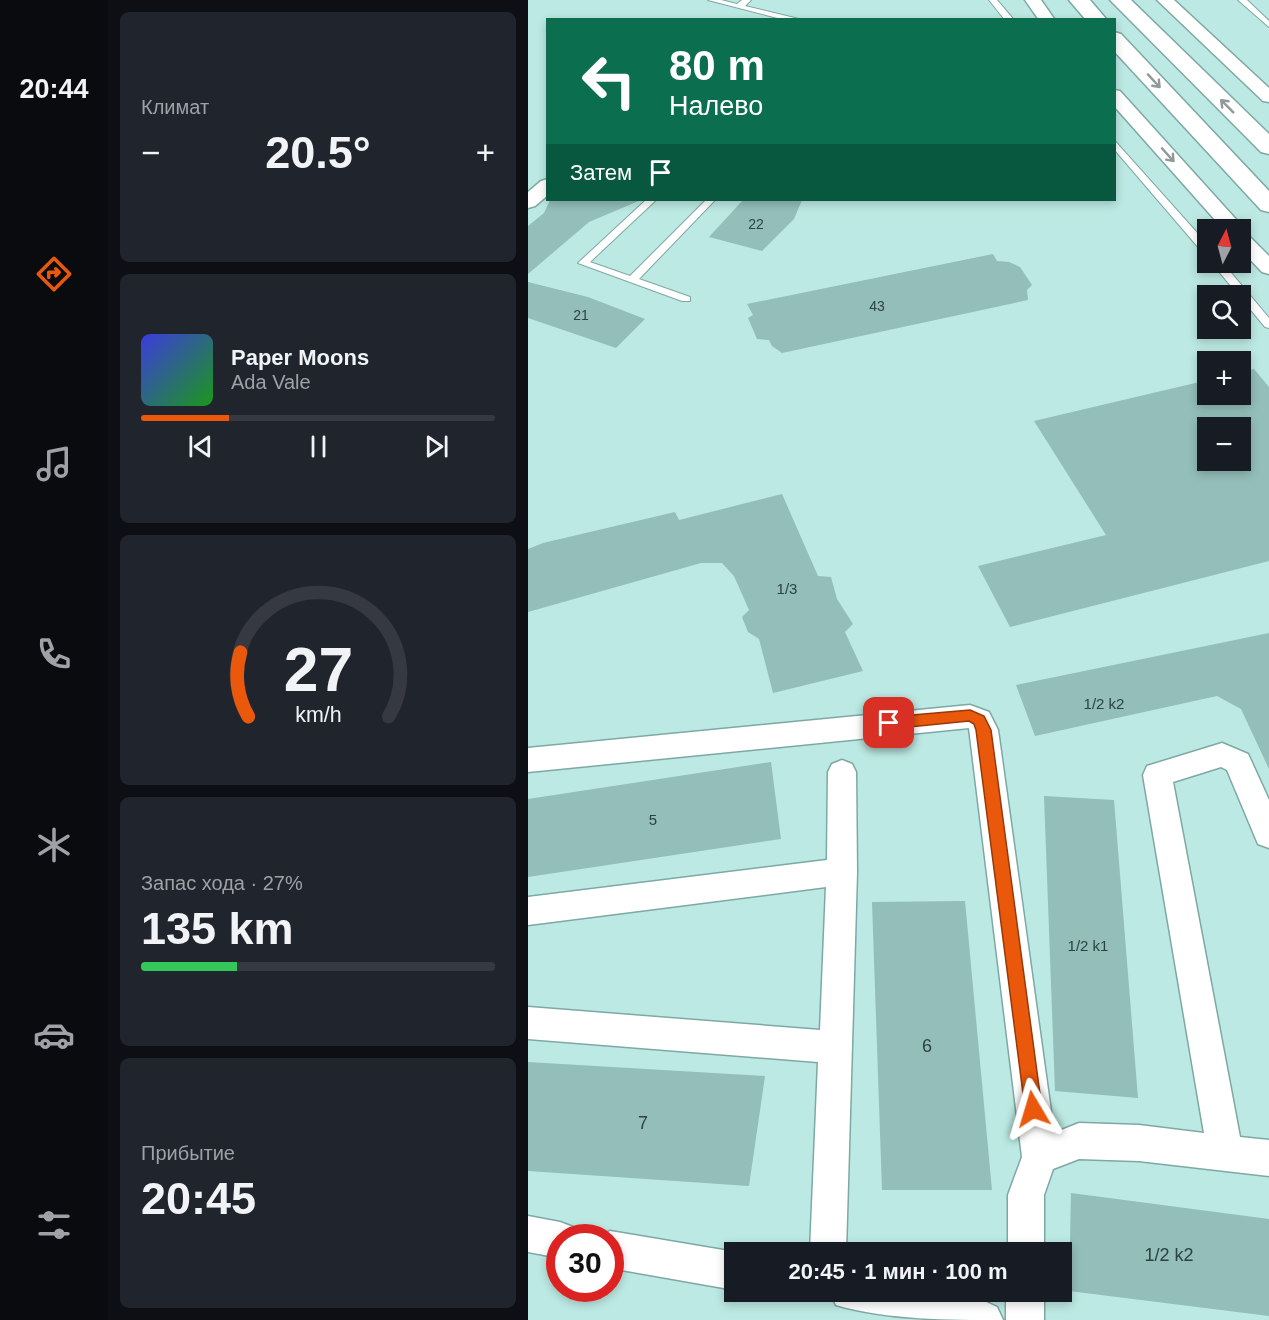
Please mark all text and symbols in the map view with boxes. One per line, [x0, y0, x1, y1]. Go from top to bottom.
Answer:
icon: left [570, 42, 648, 120]
text: 80 m [669, 42, 765, 89]
one-way arrow [1147, 73, 1161, 88]
text: 20:44 [19, 74, 89, 104]
text: Налево [669, 91, 763, 121]
text: Климат [141, 96, 209, 118]
one-way arrow [1220, 98, 1235, 113]
text: 20.5° [265, 127, 371, 178]
text: − [141, 134, 160, 171]
text: + [476, 134, 495, 171]
one-way arrow [1161, 147, 1175, 162]
icon: arrive [644, 156, 677, 189]
text: Затем [570, 160, 632, 185]
house number: 22 [748, 216, 764, 232]
north arrow [1197, 219, 1251, 273]
map controls [1197, 219, 1251, 471]
icon: directions [33, 253, 75, 295]
button: search [1197, 285, 1251, 339]
house number: 43 [869, 298, 885, 314]
house number: 21 [573, 307, 589, 323]
text: Paper Moons [231, 345, 369, 370]
button: + [1197, 351, 1251, 405]
text: Ada Vale [231, 371, 311, 393]
button: − [1197, 417, 1251, 471]
icon: previous [184, 430, 217, 463]
icon: pause [302, 430, 335, 463]
icon: next [420, 430, 453, 463]
icon: music [33, 443, 75, 485]
house number: 1/3 [777, 580, 797, 597]
icon: phone [33, 633, 75, 675]
text: 27 [283, 635, 353, 704]
house number: 1/2 k2 [1084, 695, 1124, 712]
pin [863, 697, 914, 748]
text: km/h [295, 703, 341, 727]
icon: arrive [872, 706, 905, 739]
house number: 5 [649, 811, 657, 828]
icon: climate [33, 824, 75, 866]
text: Запас хода · 27% [141, 872, 303, 894]
text: 135 km [141, 903, 294, 954]
house number: 1/2 k1 [1068, 937, 1108, 954]
icon: car [33, 1014, 75, 1056]
house number: 6 [922, 1036, 932, 1056]
position arrow [1001, 1077, 1065, 1141]
house number: 7 [638, 1113, 648, 1133]
text: Прибытие [141, 1142, 235, 1164]
text: 20:45 [141, 1173, 256, 1224]
icon: filters [33, 1204, 75, 1246]
speed limit sign: 30 [546, 1224, 624, 1302]
house number: 1/2 k2 [1144, 1245, 1194, 1265]
text: 20:45 · 1 мин · 100 m [788, 1259, 1008, 1284]

